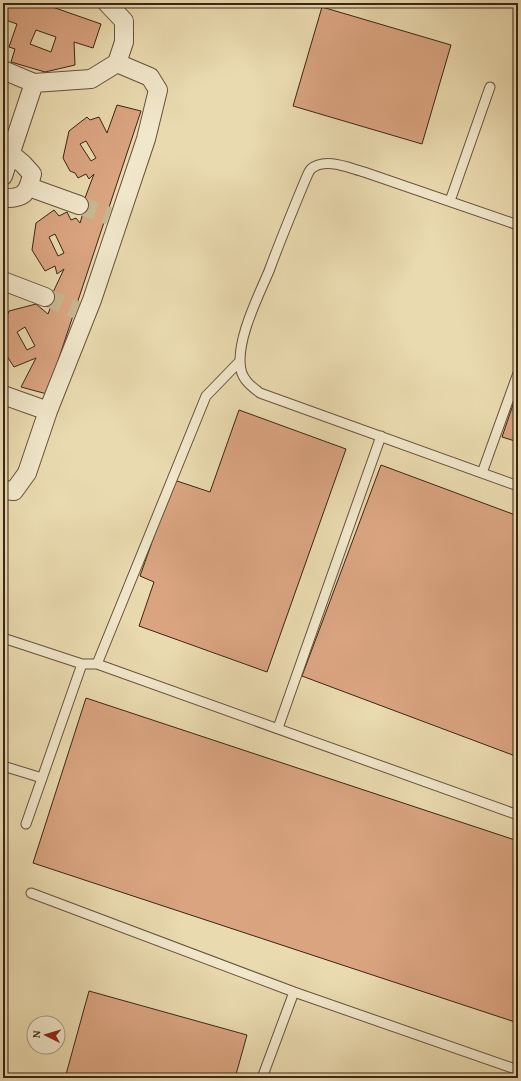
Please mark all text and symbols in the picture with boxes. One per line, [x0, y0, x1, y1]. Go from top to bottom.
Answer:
north arrow [26, 1015, 66, 1055]
text: N [28, 1029, 44, 1038]

